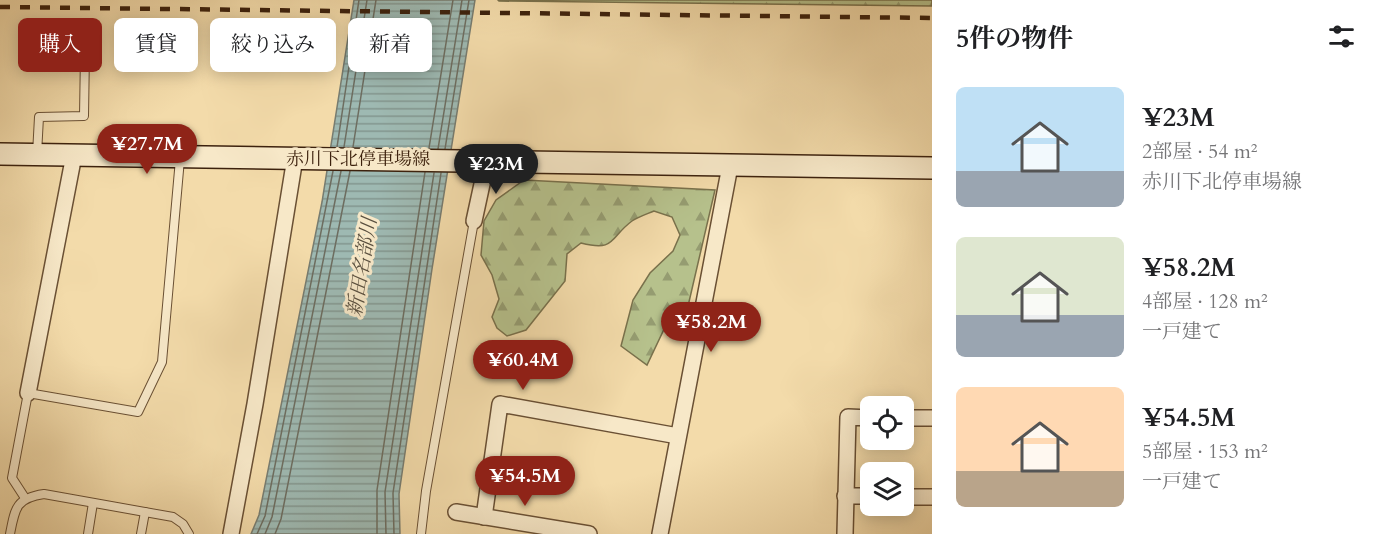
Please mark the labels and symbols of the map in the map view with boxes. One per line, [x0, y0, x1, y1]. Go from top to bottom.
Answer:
pin: ¥27.7M [98, 124, 196, 175]
pin: ¥23M [460, 144, 532, 195]
street label: 赤川下北停車場線 [286, 147, 430, 172]
water label: 新田名部川 [341, 214, 383, 318]
pin: ¥58.2M [662, 302, 760, 353]
pin: ¥60.4M [474, 340, 572, 391]
pin: ¥54.5M [476, 456, 574, 507]

